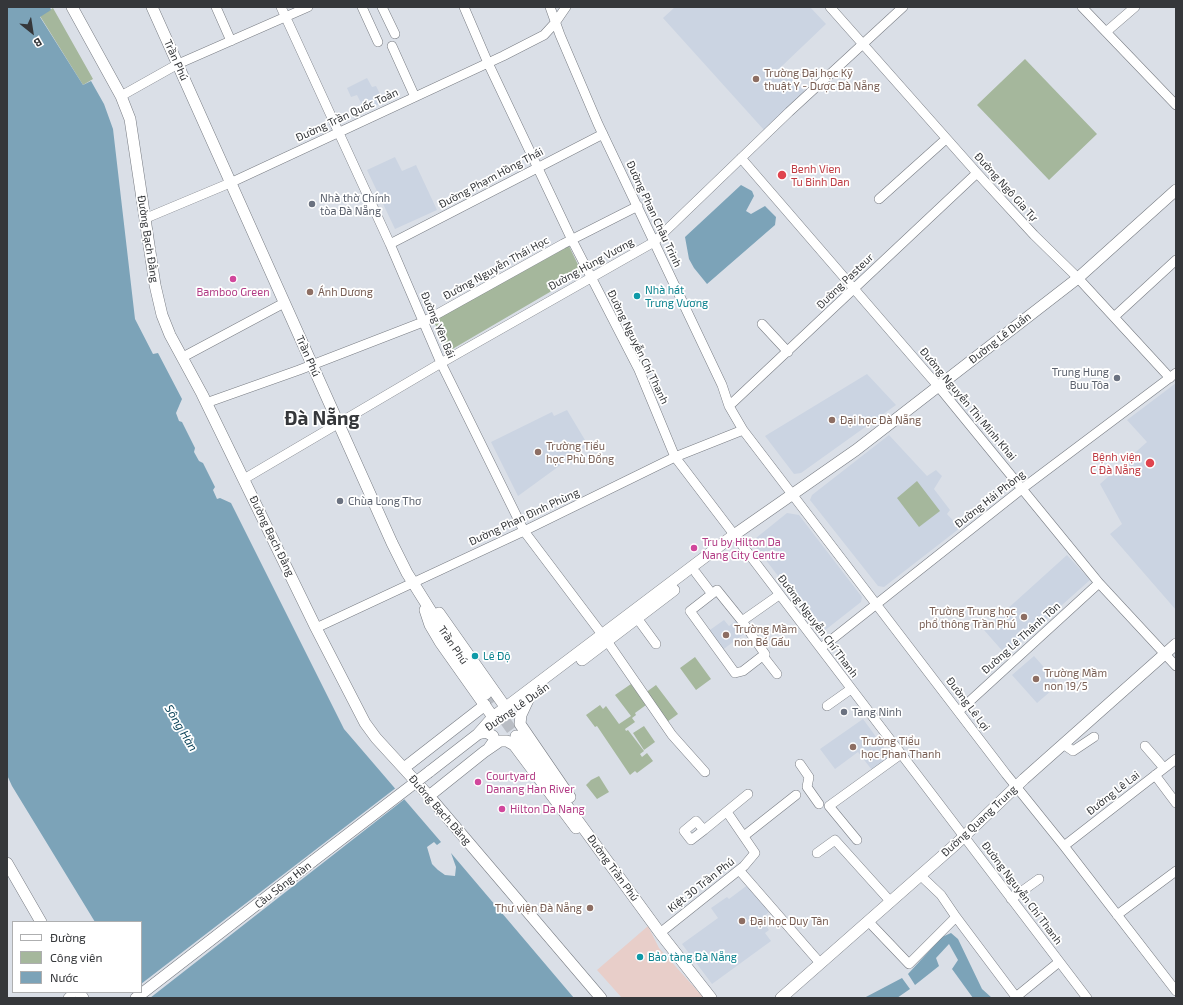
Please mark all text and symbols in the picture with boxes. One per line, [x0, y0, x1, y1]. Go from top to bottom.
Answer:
north arrow [12, 12, 52, 52]
text: B [32, 35, 45, 50]
street label: Trần Phú [161, 37, 191, 83]
place label: Trường Đại học Kỹ thuật Y - Dược Đà Nẵng [764, 66, 880, 92]
marker: Trường Đại học Kỹ thuật Y - Dược Đà Nẵng [751, 74, 761, 84]
street label: Đường Trần Quốc Toản [294, 85, 400, 145]
street label: Đường Phạm Hồng Thái [437, 145, 545, 211]
street label: Đường Ngô Gia Tự [972, 150, 1040, 224]
street label: Đường Phan Châu Trinh [624, 159, 684, 269]
place label: Benh Vien Tu Binh Dan [791, 162, 850, 188]
marker: Benh Vien Tu Binh Dan [776, 169, 788, 181]
place label: Nhà thờ Chính tòa Đà Nẵng [320, 191, 390, 217]
street label: Đường Bạch Đằng [135, 194, 161, 284]
marker: Nhà thờ Chính tòa Đà Nẵng [307, 199, 317, 209]
street label: Đường Nguyễn Thái Học [441, 233, 551, 303]
street label: Đường Hùng Vương [546, 235, 636, 293]
street label: Đường Pasteur [814, 251, 876, 311]
marker: Bamboo Green [228, 274, 238, 284]
place label: Nhà hát Trưng Vương [645, 283, 708, 309]
place label: Bamboo Green [196, 285, 270, 299]
place label: Ánh Dương [318, 285, 373, 299]
marker: Ánh Dương [305, 287, 315, 297]
street label: Đường Nguyễn Chí Thanh [605, 288, 671, 406]
street label: Đường Yên Bái [418, 290, 458, 360]
marker: Nhà hát Trưng Vương [632, 291, 642, 301]
street label: Đường Lê Duẩn [966, 310, 1034, 366]
street label: Trần Phú [293, 333, 323, 379]
street label: Đường Nguyễn Thị Minh Khai [917, 345, 1019, 463]
place label: Trung Hung Buu Tôa [1052, 365, 1109, 391]
marker: Trung Hung Buu Tôa [1112, 373, 1122, 383]
district label: Đà Nẵng [285, 408, 359, 430]
place label: Đại học Đà Nẵng [840, 413, 921, 427]
marker: Đại học Đà Nẵng [827, 415, 837, 425]
place label: Trường Tiểu học Phù Đổng [546, 439, 614, 465]
marker: Trường Tiểu học Phù Đổng [533, 447, 543, 457]
place label: Bệnh viện C Đà Nẵng [1090, 450, 1141, 476]
marker: Bệnh viện C Đà Nẵng [1144, 457, 1156, 469]
street label: Đường Hải Phòng [952, 467, 1028, 531]
street label: Đường Phan Đình Phùng [467, 486, 581, 548]
street label: Đường Bạch Đằng [247, 493, 297, 579]
place label: Chùa Long Thơ [348, 494, 421, 508]
marker: Chùa Long Thơ [335, 496, 345, 506]
place label: Tru by Hilton Da Nang City Centre [702, 535, 785, 561]
marker: Tru by Hilton Da Nang City Centre [689, 543, 699, 553]
street label: Đường Nguyễn Chí Thanh [775, 572, 861, 680]
street label: Đường Lê Thánh Tôn [979, 599, 1063, 677]
place label: Trường Trung học phổ thông Trần Phú [919, 604, 1016, 630]
marker: Trường Trung học phổ thông Trần Phú [1019, 612, 1029, 622]
place label: Trường Mầm non Bé Gấu [734, 622, 797, 648]
street label: Trần Phú [435, 623, 471, 667]
marker: Trường Mầm non Bé Gấu [721, 630, 731, 640]
place label: Lê Độ [483, 649, 511, 663]
marker: Lê Độ [470, 651, 480, 661]
place label: Trường Mầm non 19/5 [1044, 666, 1107, 692]
street label: Đường Lê Lợi [943, 674, 993, 734]
marker: Trường Mầm non 19/5 [1031, 674, 1041, 684]
street label: Đường Lê Duẩn [482, 680, 552, 734]
water label: Sông Hàn [161, 702, 201, 754]
place label: Tang Ninh [852, 705, 902, 719]
marker: Tang Ninh [839, 707, 849, 717]
place label: Trường Tiểu học Phan Thanh [861, 734, 941, 760]
marker: Trường Tiểu học Phan Thanh [848, 742, 858, 752]
street label: Đường Lê Lai [1084, 768, 1142, 818]
place label: Courtyard Danang Han River [486, 769, 575, 795]
street label: Đường Bạch Đằng [406, 772, 474, 848]
marker: Courtyard Danang Han River [473, 777, 483, 787]
street label: Đường Quang Trung [938, 783, 1020, 859]
place label: Hilton Da Nang [510, 802, 585, 816]
marker: Hilton Da Nang [497, 804, 507, 814]
street label: Đường Trần Phú [584, 832, 642, 904]
street label: Đường Nguyễn Chí Thanh [979, 839, 1065, 947]
street label: Kiệt 30 Trần Phú [665, 855, 737, 915]
street label: Cầu Sông Hàn [252, 859, 314, 911]
place label: Thư viện Đà Nẵng [495, 901, 582, 915]
marker: Thư viện Đà Nẵng [585, 903, 595, 913]
place label: Đại học Duy Tân [750, 914, 829, 928]
marker: Đại học Duy Tân [737, 916, 747, 926]
legend [12, 921, 142, 993]
text: Đường [50, 930, 86, 944]
text: Công viên [50, 950, 103, 964]
place label: Bảo tàng Đà Nẵng [648, 950, 737, 964]
marker: Bảo tàng Đà Nẵng [635, 952, 645, 962]
text: Nước [50, 970, 78, 984]

